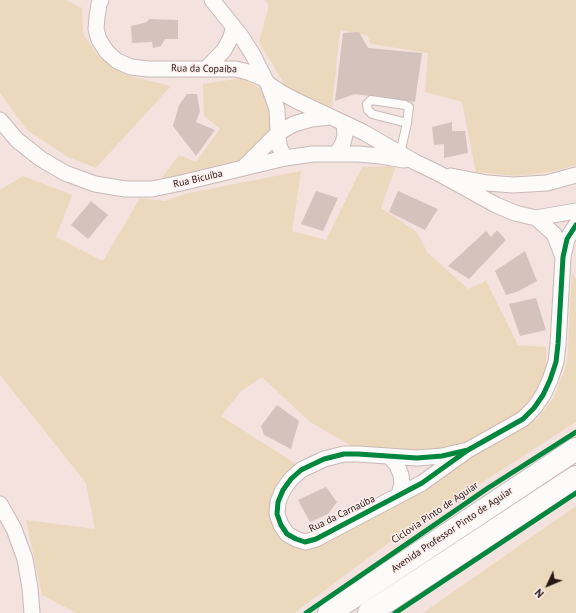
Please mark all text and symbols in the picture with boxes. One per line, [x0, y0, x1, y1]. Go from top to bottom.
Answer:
street label: Rua da Copaíba [171, 62, 237, 76]
street label: Rua Bicuíba [172, 167, 224, 191]
street label: Ciclovia Pinto de Aguiar [389, 480, 481, 546]
street label: Avenida Professor Pinto de Aguiar [389, 485, 515, 575]
street label: Rua da Carnaúba [307, 493, 377, 535]
north arrow [528, 565, 568, 605]
text: N [532, 586, 547, 601]

